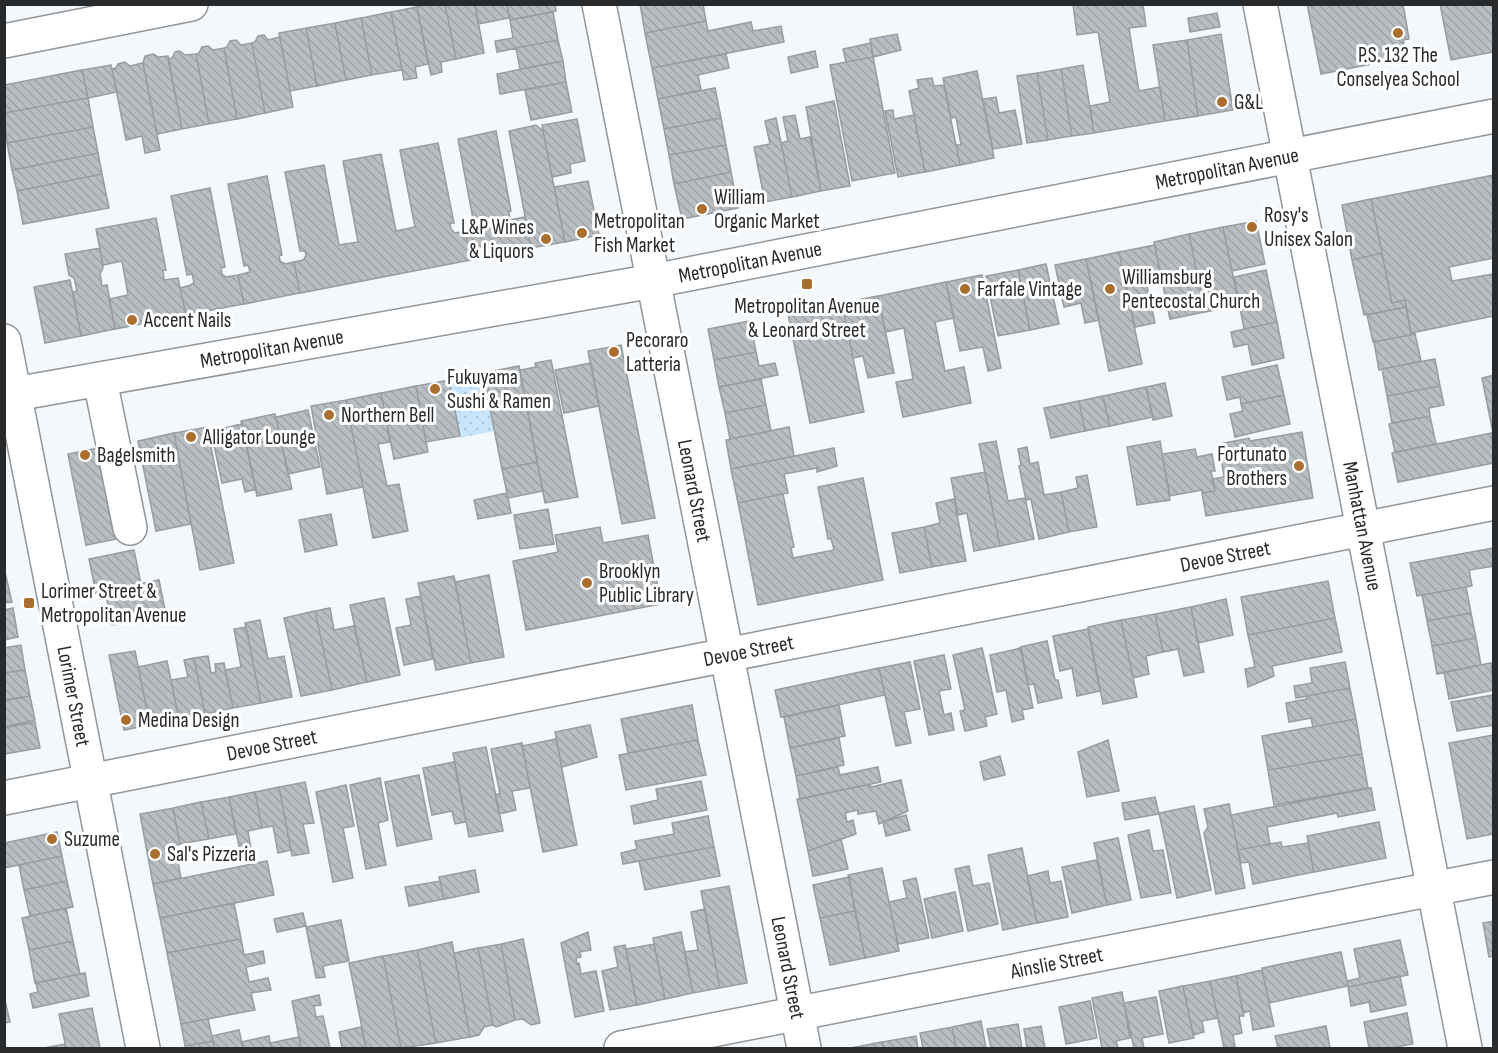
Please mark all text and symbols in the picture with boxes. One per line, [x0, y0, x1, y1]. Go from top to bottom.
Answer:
marker: P.S. 132 The Conselyea School [1391, 26, 1405, 40]
place label: P.S. 132 The Conselyea School [1336, 43, 1460, 92]
place label: G&L [1234, 90, 1263, 115]
marker: G&L [1215, 95, 1229, 109]
street label: Metropolitan Avenue [1153, 143, 1301, 195]
place label: William Organic Market [714, 185, 820, 234]
marker: William Organic Market [695, 202, 709, 216]
place label: Rosy's Unisex Salon [1264, 203, 1353, 252]
place label: Metropolitan Fish Market [594, 209, 685, 258]
place label: L&P Wines & Liquors [461, 215, 534, 264]
marker: Rosy's Unisex Salon [1245, 220, 1259, 234]
marker: Metropolitan Fish Market [575, 226, 589, 240]
marker: L&P Wines & Liquors [539, 232, 553, 246]
street label: Metropolitan Avenue [676, 236, 824, 289]
place label: Williamsburg Pentecostal Church [1122, 265, 1260, 314]
marker: Metropolitan Avenue & Leonard Street [800, 277, 814, 291]
place label: Farfale Vintage [977, 277, 1082, 302]
marker: Farfale Vintage [958, 282, 972, 296]
marker: Williamsburg Pentecostal Church [1103, 282, 1117, 296]
place label: Metropolitan Avenue & Leonard Street [734, 294, 880, 343]
place label: Accent Nails [143, 308, 231, 333]
marker: Accent Nails [125, 313, 139, 327]
street label: Metropolitan Avenue [198, 324, 346, 374]
place label: Pecoraro Latteria [626, 328, 689, 377]
marker: Pecoraro Latteria [607, 345, 621, 359]
place label: Fukuyama Sushi & Ramen [447, 365, 551, 414]
marker: Fukuyama Sushi & Ramen [428, 382, 442, 396]
place label: Northern Bell [341, 403, 435, 428]
marker: Northern Bell [322, 408, 336, 422]
place label: Alligator Lounge [202, 425, 316, 450]
marker: Alligator Lounge [184, 430, 198, 444]
street label: Leonard Street [672, 437, 716, 544]
place label: Fortunato Brothers [1217, 442, 1287, 491]
place label: Bagelsmith [97, 443, 175, 468]
marker: Bagelsmith [78, 448, 92, 462]
marker: Fortunato Brothers [1292, 459, 1306, 473]
street label: Manhattan Avenue [1337, 459, 1387, 593]
street label: Devoe Street [1178, 536, 1273, 578]
place label: Brooklyn Public Library [599, 559, 694, 608]
marker: Brooklyn Public Library [580, 576, 594, 590]
place label: Lorimer Street & Metropolitan Avenue [41, 579, 186, 628]
marker: Lorimer Street & Metropolitan Avenue [22, 596, 36, 610]
street label: Devoe Street [701, 630, 796, 672]
street label: Lorimer Street [51, 644, 95, 749]
place label: Medina Design [138, 708, 240, 733]
marker: Medina Design [119, 713, 133, 727]
street label: Devoe Street [225, 724, 319, 767]
place label: Suzume [64, 827, 120, 852]
marker: Suzume [45, 832, 59, 846]
place label: Sal's Pizzeria [167, 842, 256, 867]
marker: Sal's Pizzeria [148, 847, 162, 861]
street label: Leonard Street [765, 914, 810, 1021]
street label: Ainslie Street [1007, 942, 1105, 985]

